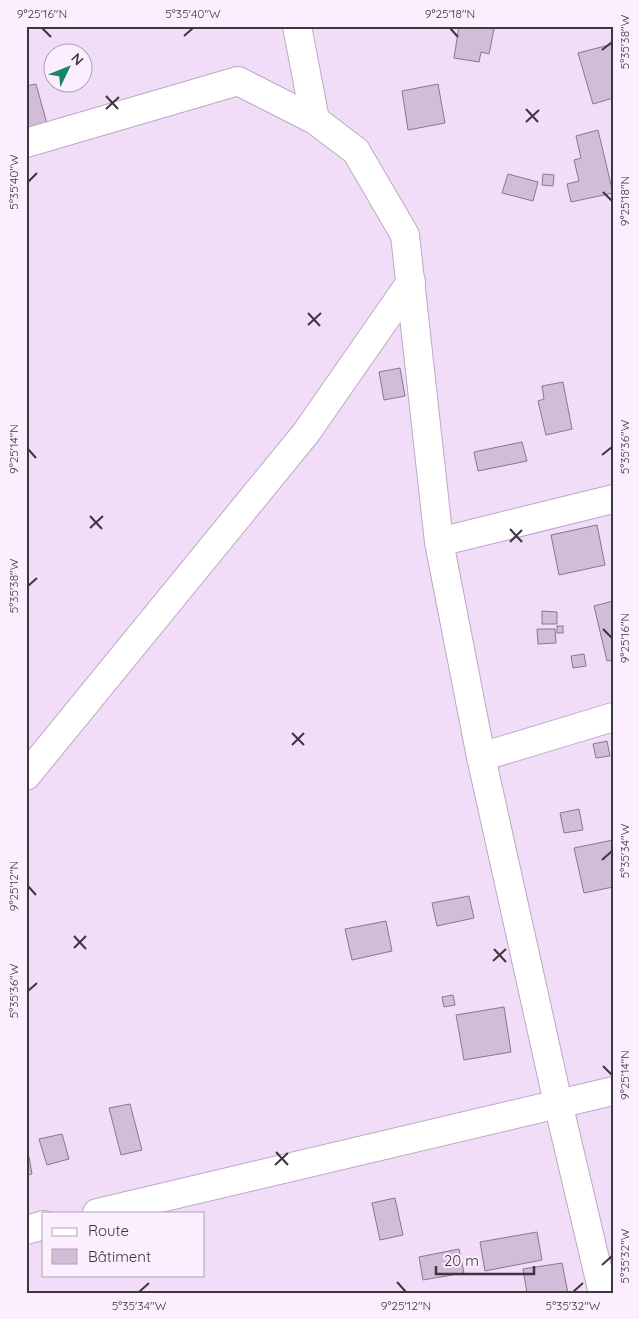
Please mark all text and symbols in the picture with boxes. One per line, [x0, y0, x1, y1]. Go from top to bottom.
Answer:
text: 9°25'16"N [17, 6, 67, 21]
text: 5°35'40"W [165, 6, 221, 21]
text: 9°25'18"N [425, 6, 475, 21]
text: 5°35'38"W [617, 14, 632, 69]
north arrow [42, 42, 92, 92]
text: N [67, 49, 88, 69]
text: 5°35'40"W [6, 154, 21, 210]
text: 9°25'18"N [617, 176, 632, 226]
text: 5°35'36"W [617, 419, 632, 474]
text: 9°25'14"N [6, 424, 21, 474]
text: 5°35'38"W [6, 558, 21, 613]
text: 9°25'16"N [617, 613, 632, 663]
text: 5°35'34"W [617, 823, 632, 878]
text: 9°25'12"N [6, 861, 21, 911]
text: 5°35'36"W [6, 963, 21, 1018]
text: 9°25'14"N [617, 1050, 632, 1100]
legend [42, 1212, 205, 1276]
text: Route [88, 1221, 129, 1240]
text: 5°35'32"W [617, 1228, 632, 1283]
scale bar [436, 1244, 534, 1276]
text: Bâtiment [88, 1247, 151, 1266]
text: 20 m [444, 1251, 479, 1270]
text: 5°35'34"W [112, 1298, 167, 1313]
text: 9°25'12"N [381, 1298, 431, 1313]
text: 5°35'32"W [546, 1298, 601, 1313]

